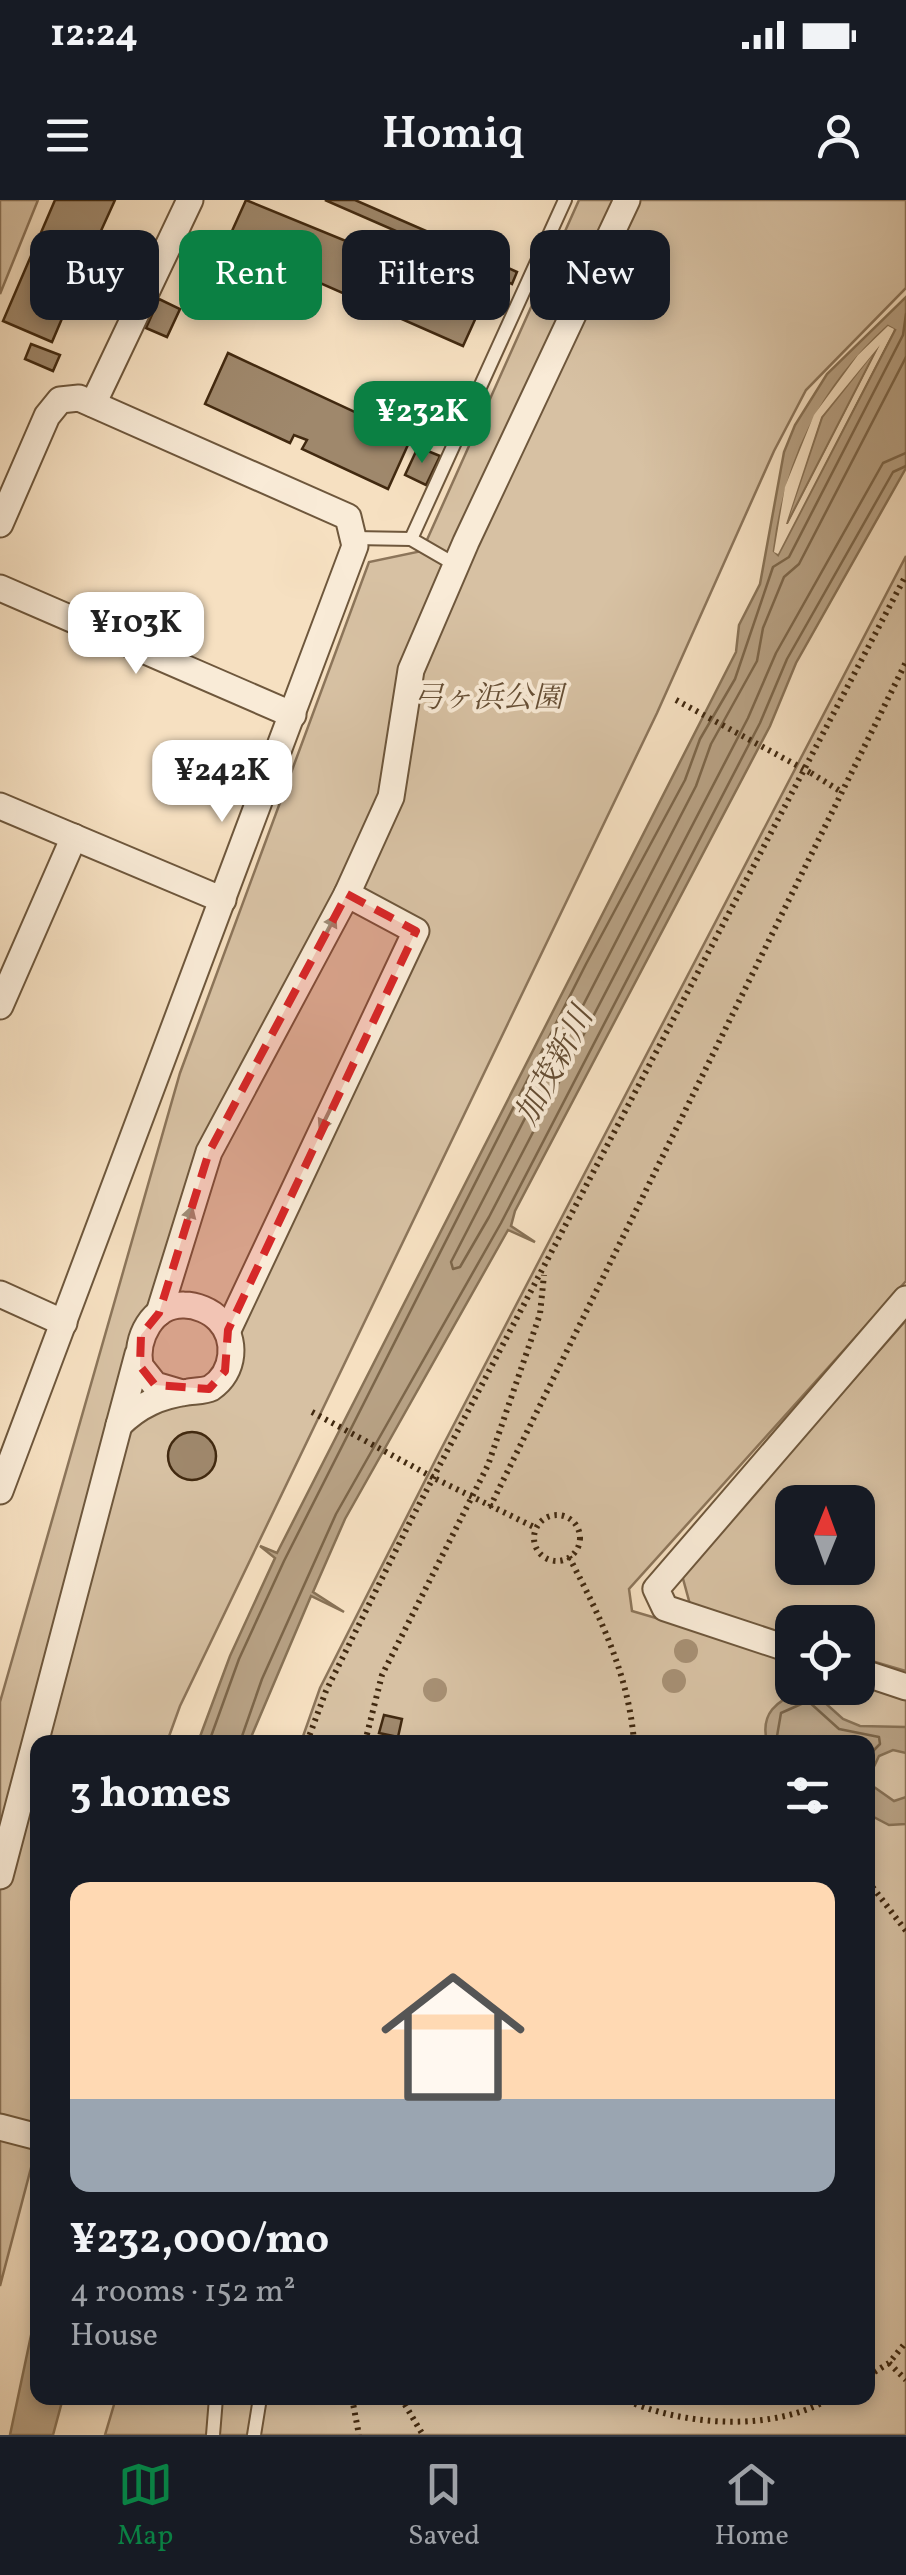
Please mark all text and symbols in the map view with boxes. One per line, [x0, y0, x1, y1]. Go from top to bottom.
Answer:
text: 12:24 [50, 9, 138, 62]
text: Homiq [382, 104, 524, 167]
icon: menu [40, 108, 95, 163]
icon: person [811, 108, 866, 163]
chip: Buy [30, 230, 159, 320]
chip: Rent [179, 230, 322, 320]
chip: Filters [342, 230, 510, 320]
chip: New [530, 230, 670, 320]
pin: ¥232K [352, 381, 492, 466]
text: ¥232K [376, 391, 468, 435]
pin: ¥103K [66, 592, 206, 677]
text: ¥103K [90, 602, 182, 646]
park label: 弓ヶ浜公園 [413, 678, 568, 720]
pin: ¥242K [152, 740, 292, 825]
text: ¥242K [174, 750, 270, 794]
one-way arrow [320, 914, 337, 943]
water label: 加茂新川 [507, 998, 607, 1134]
one-way arrow [318, 1104, 335, 1133]
one-way arrow [181, 1205, 196, 1235]
north arrow [775, 1485, 875, 1585]
map controls [775, 1485, 875, 1705]
button: locate [775, 1605, 875, 1705]
text: 3 homes [70, 1766, 231, 1825]
icon: filters [780, 1768, 835, 1823]
icon: home [363, 1947, 543, 2127]
text: ¥232,000/mo [70, 2212, 329, 2271]
text: 4 rooms · 152 m² [70, 2271, 296, 2315]
text: House [70, 2315, 158, 2359]
tab: Map [117, 2457, 173, 2556]
tab: Saved [408, 2457, 480, 2556]
tab: Home [715, 2457, 789, 2556]

